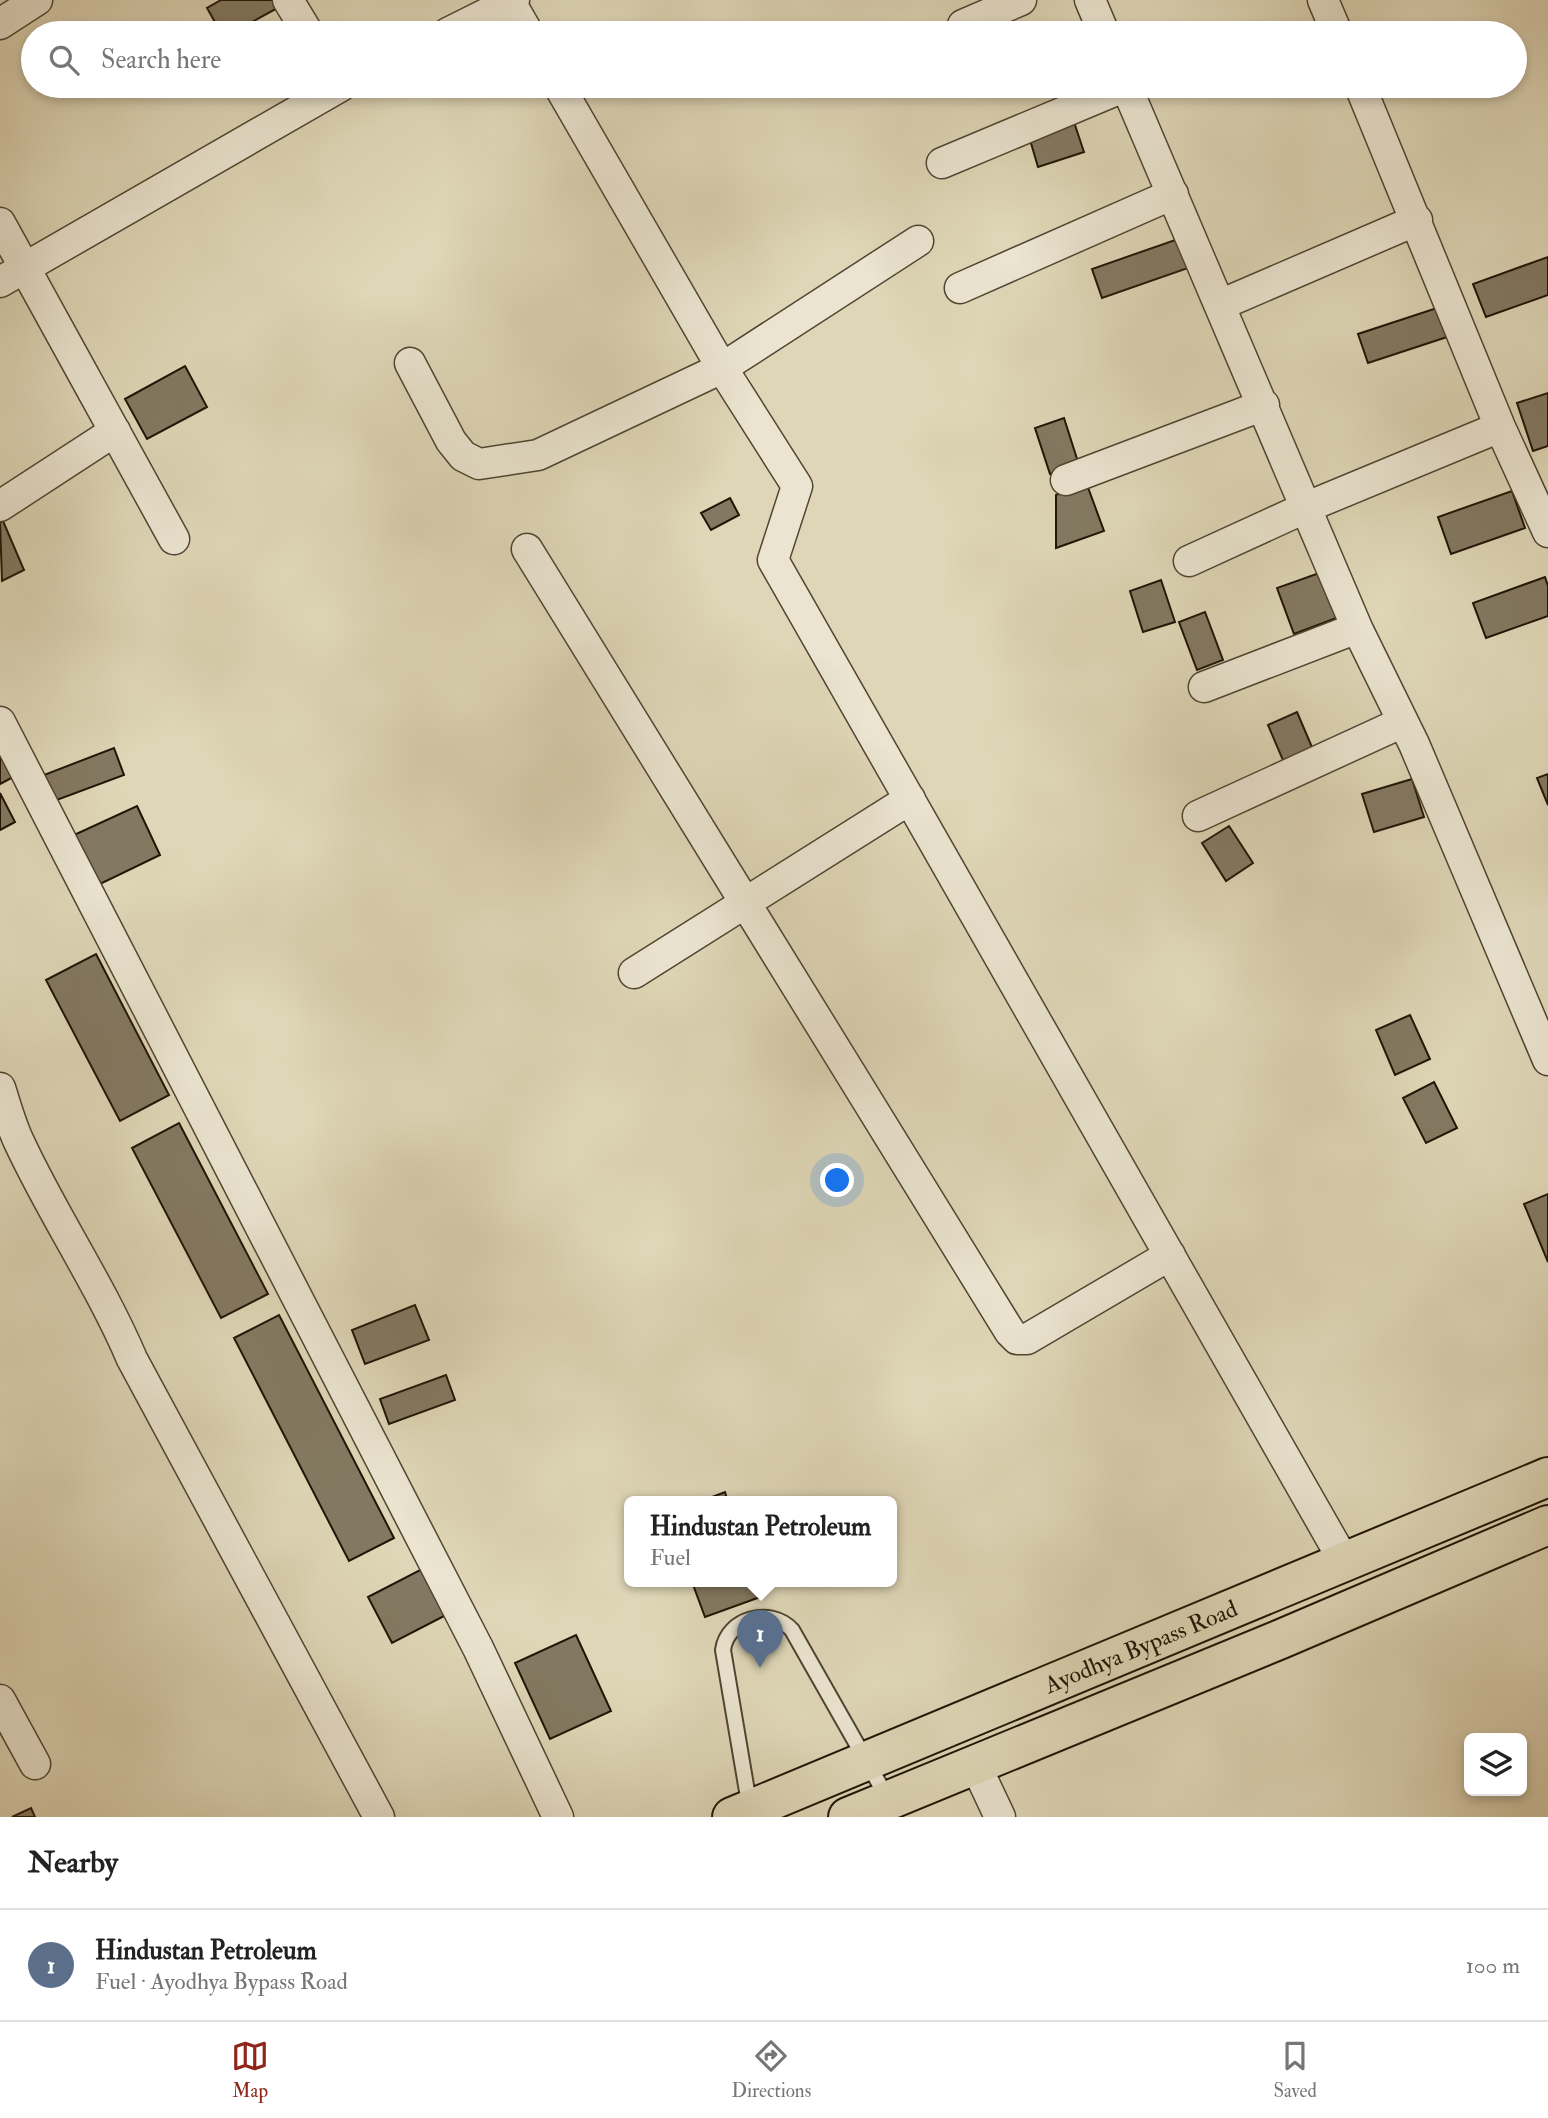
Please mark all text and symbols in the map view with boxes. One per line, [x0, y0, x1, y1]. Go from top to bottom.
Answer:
search box [21, 21, 1527, 98]
icon: search [45, 41, 83, 79]
text: Search here [101, 44, 221, 76]
your location [820, 1163, 854, 1197]
popup [624, 1496, 897, 1587]
text: Hindustan Petroleum [650, 1511, 871, 1543]
text: Fuel [650, 1543, 691, 1572]
street label: Ayodhya Bypass Road [1039, 1593, 1242, 1701]
pin: 1 [737, 1610, 783, 1668]
map controls [1464, 1733, 1527, 1796]
button: layers [1464, 1733, 1527, 1796]
text: Nearby [28, 1844, 118, 1881]
text: Hindustan Petroleum [95, 1935, 317, 1967]
text: 1 [47, 1951, 55, 1980]
text: 100 m [1466, 1951, 1520, 1980]
text: Fuel · Ayodhya Bypass Road [95, 1967, 348, 1996]
tab: Map [231, 2037, 269, 2103]
tab: Directions [731, 2037, 811, 2103]
tab: Saved [1273, 2037, 1317, 2103]

